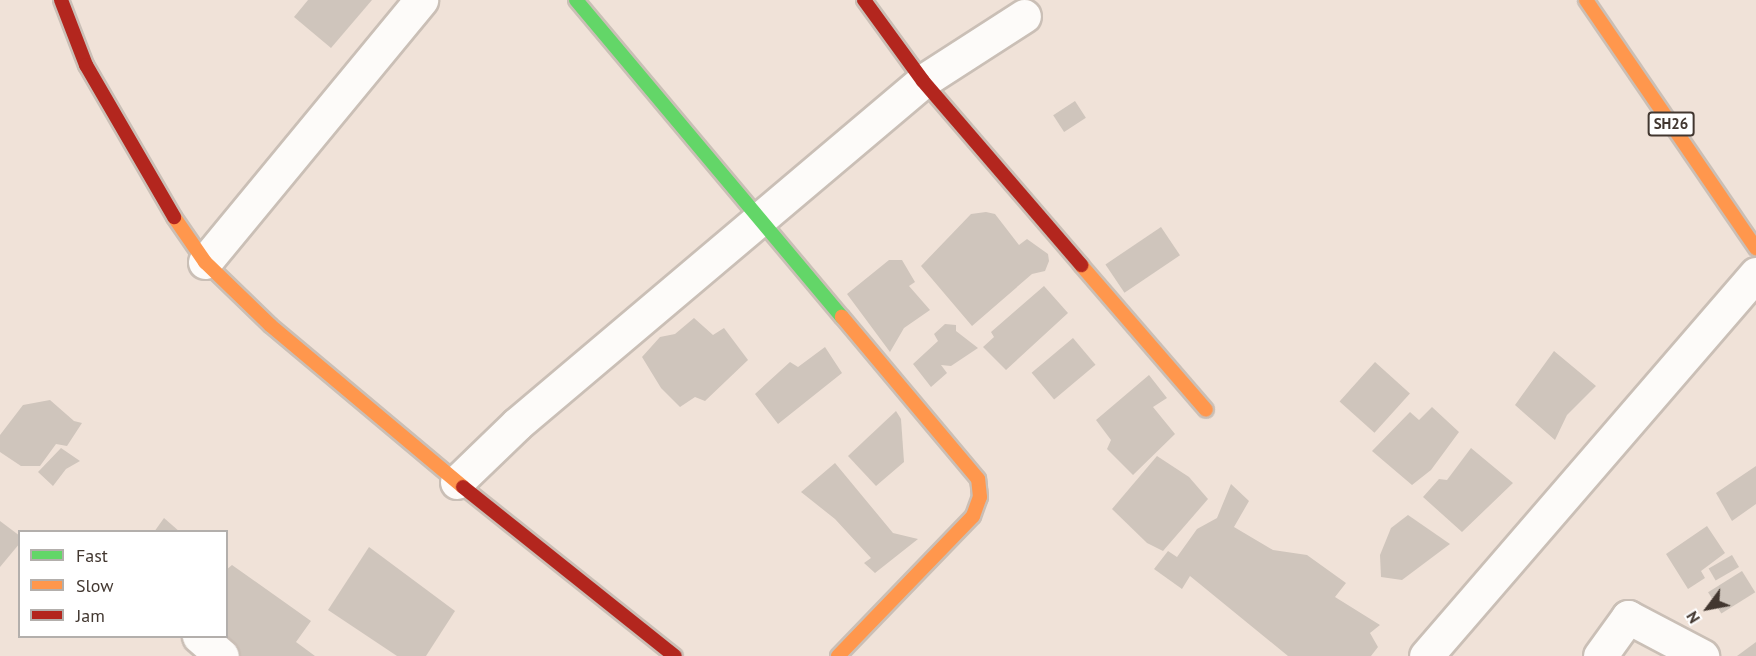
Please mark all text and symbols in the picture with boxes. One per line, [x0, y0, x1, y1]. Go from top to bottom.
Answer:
road number: SH26 [1647, 112, 1695, 136]
legend [18, 530, 228, 638]
text: Fast [76, 544, 108, 567]
text: Slow [76, 574, 114, 597]
north arrow [1678, 578, 1738, 638]
text: Jam [76, 604, 105, 627]
text: N [1681, 608, 1704, 627]

